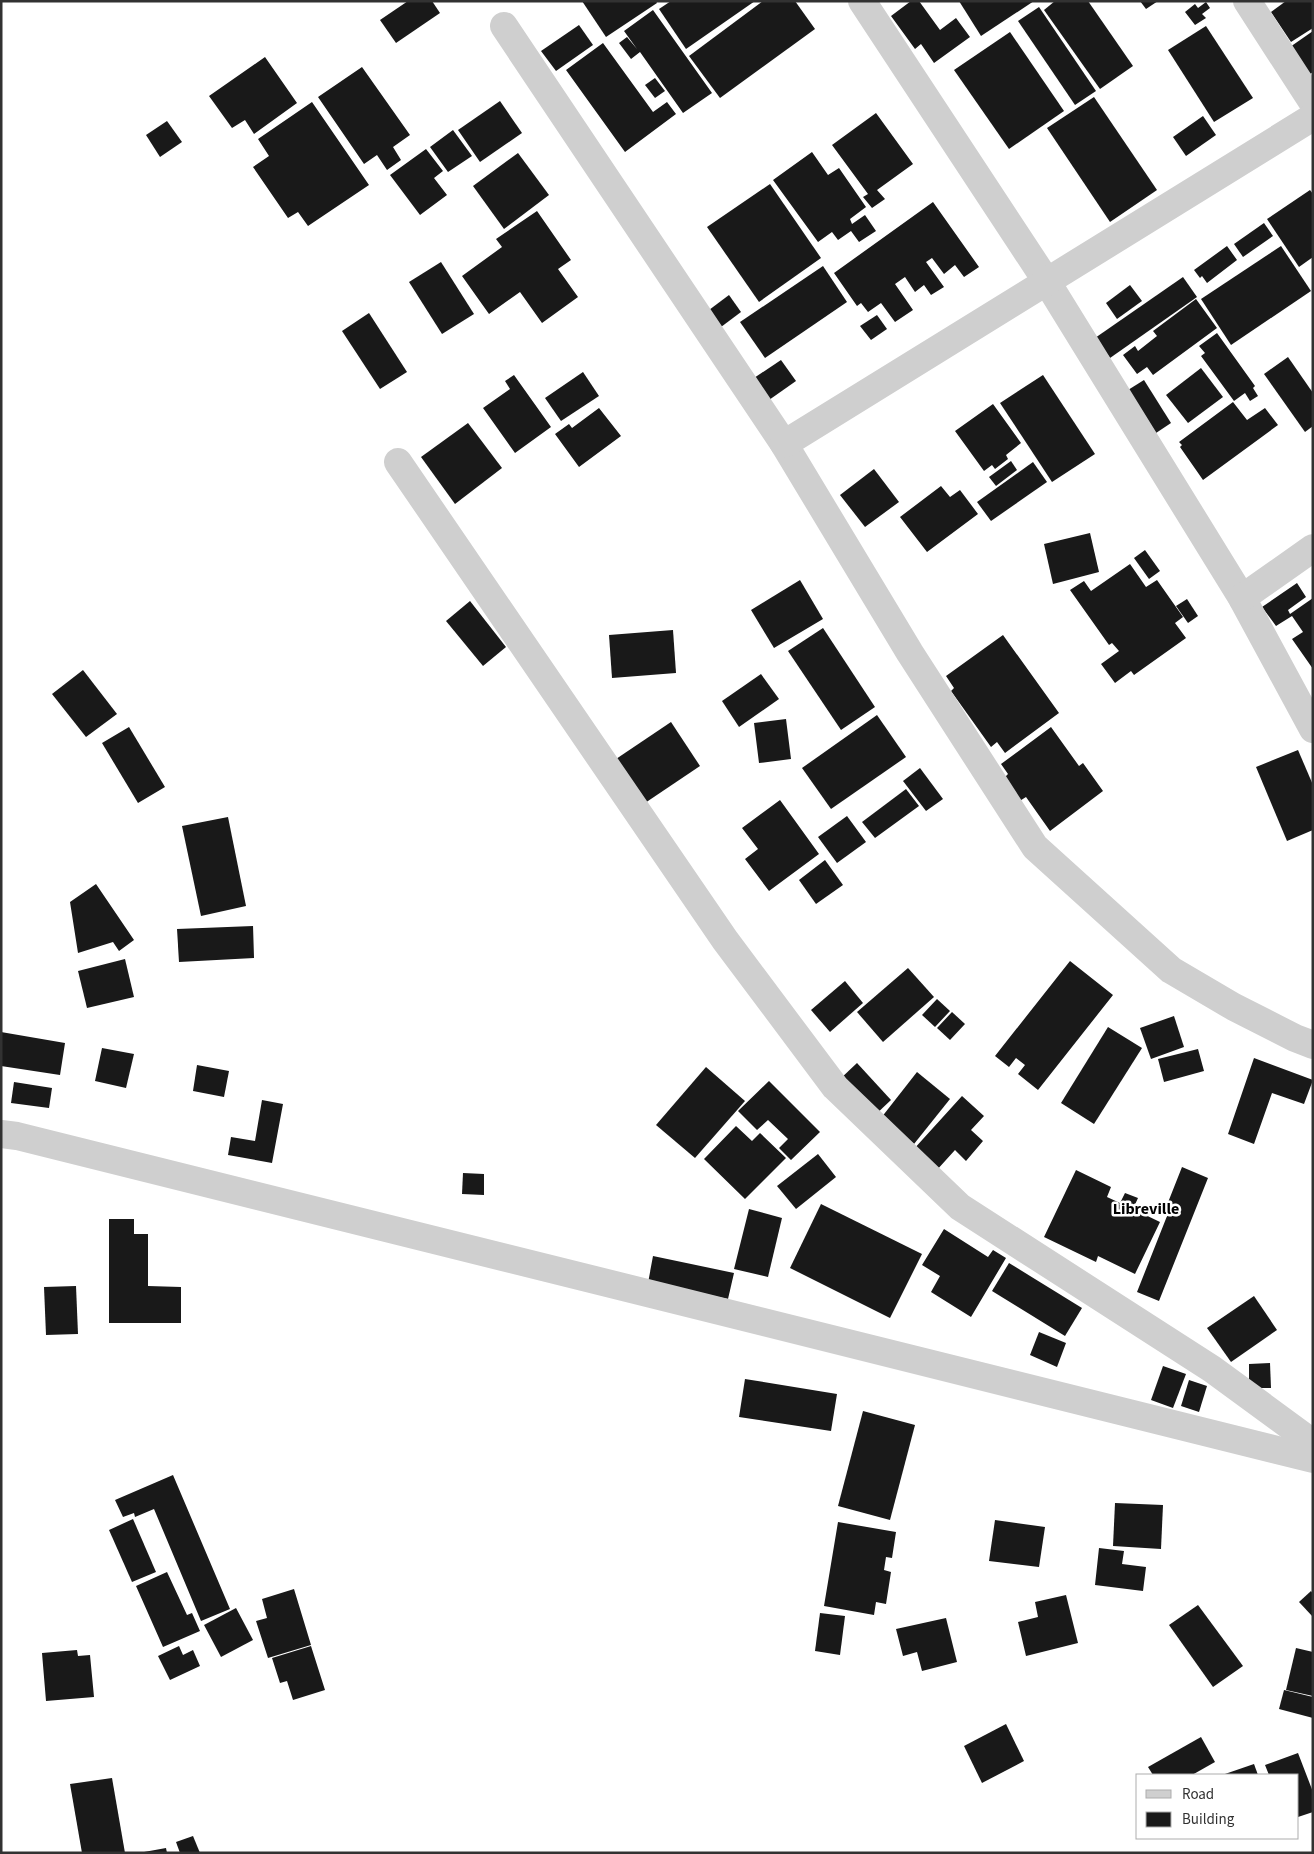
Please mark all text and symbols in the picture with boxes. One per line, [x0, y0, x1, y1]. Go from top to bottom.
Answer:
district label: Libreville [1113, 1198, 1179, 1220]
legend [1136, 1774, 1299, 1839]
text: Road [1182, 1784, 1214, 1805]
text: Building [1182, 1809, 1235, 1830]

